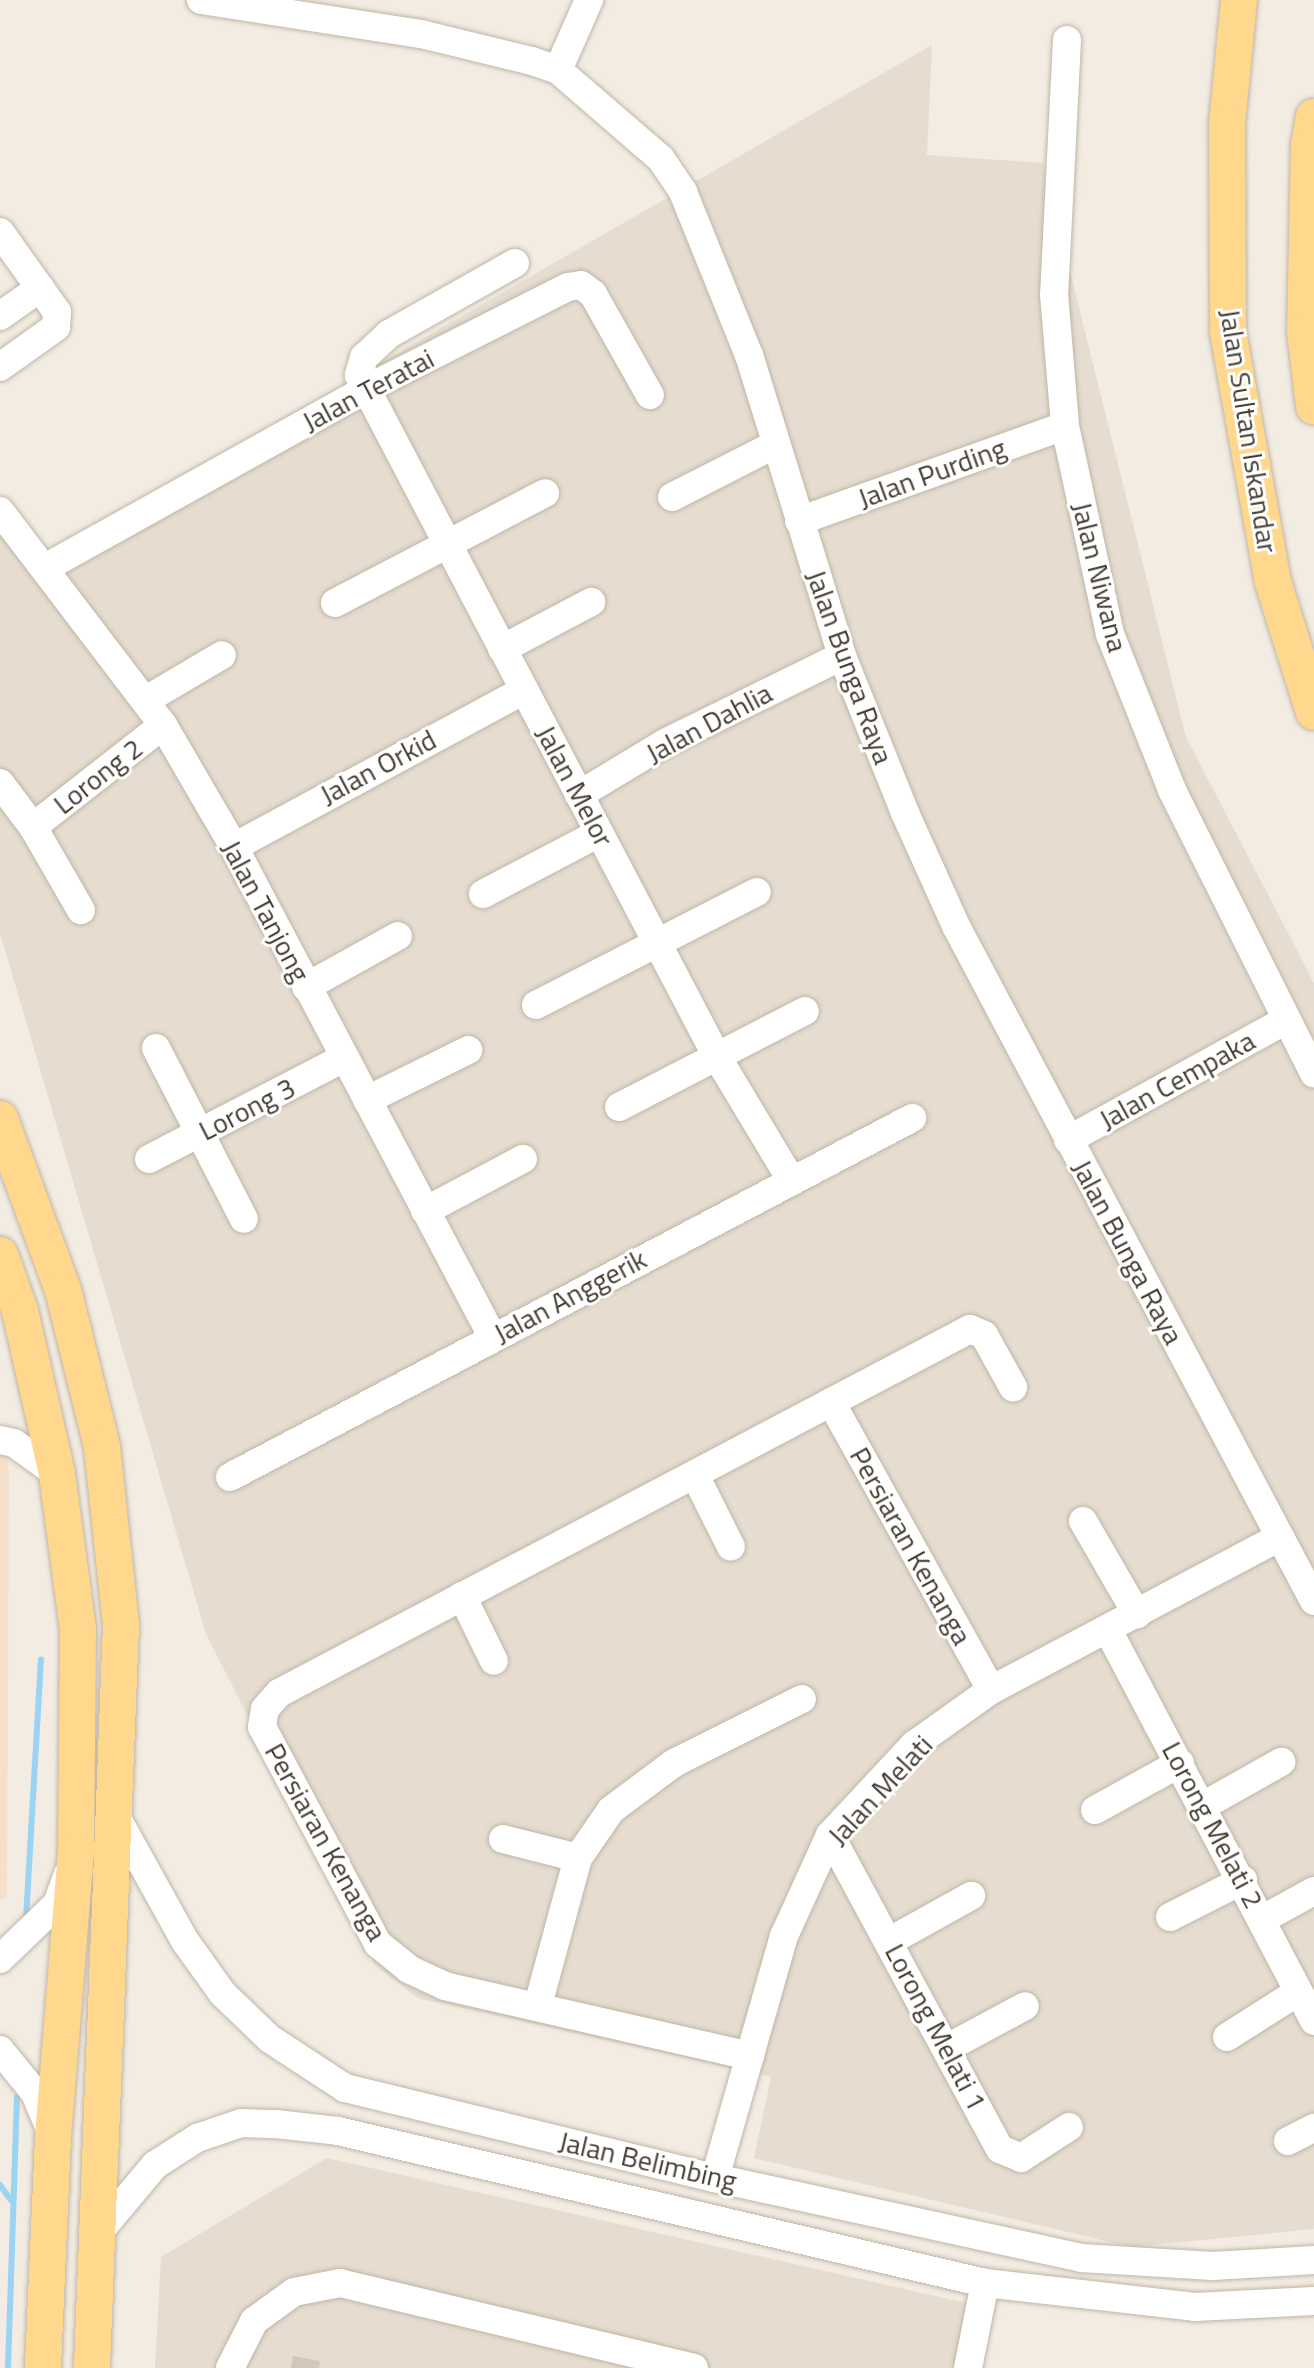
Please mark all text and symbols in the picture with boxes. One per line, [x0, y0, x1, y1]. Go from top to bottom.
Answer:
street label: Jalan Sultan Iskandar [1213, 307, 1285, 555]
street label: Jalan Teratai [297, 341, 439, 439]
street label: Jalan Purding [853, 431, 1011, 515]
street label: Jalan Niwana [1065, 499, 1135, 655]
street label: Jalan Bunga Raya [799, 565, 901, 769]
street label: Jalan Dahlia [640, 676, 778, 770]
street label: Jalan Melor [529, 720, 621, 852]
street label: Jalan Orkid [314, 723, 442, 811]
street label: Lorong 2 [47, 731, 149, 821]
street label: Jalan Tanjong [215, 834, 317, 988]
street label: Jalan Cempaka [1093, 1024, 1261, 1136]
street label: Lorong 3 [193, 1071, 301, 1147]
street label: Jalan Bunga Raya [1065, 1154, 1191, 1350]
street label: Jalan Anggerik [488, 1242, 652, 1350]
street label: Persiaran Kenanga [843, 1441, 979, 1651]
street label: Jalan Melati [821, 1728, 939, 1852]
street label: Lorong Melati 2 [1155, 1736, 1271, 1914]
street label: Persiaran Kenanga [258, 1737, 394, 1947]
street label: Lorong Melati 1 [878, 1938, 994, 2116]
street label: Jalan Belimbing [556, 2124, 740, 2198]

